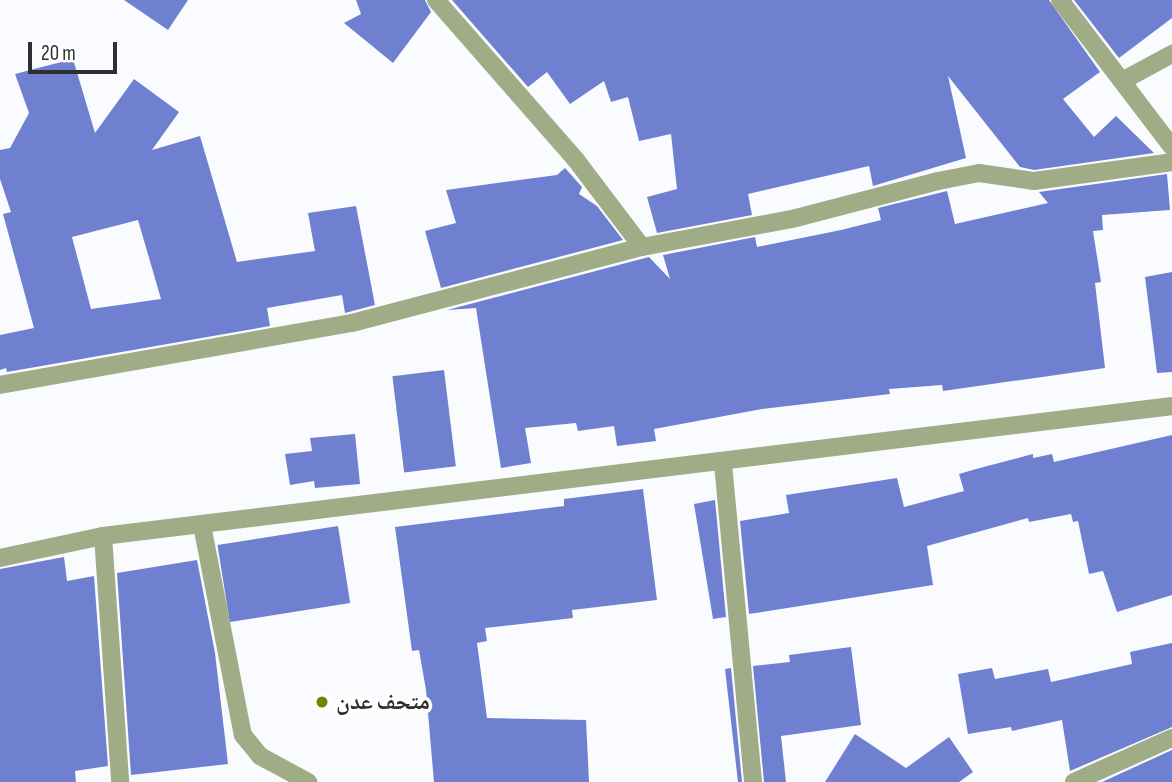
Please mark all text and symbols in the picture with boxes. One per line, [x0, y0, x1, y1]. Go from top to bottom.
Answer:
scale bar [32, 28, 121, 72]
text: 20 m [41, 41, 76, 66]
place label: متحف عدن [336, 688, 430, 716]
marker: متحف عدن [314, 694, 330, 710]

